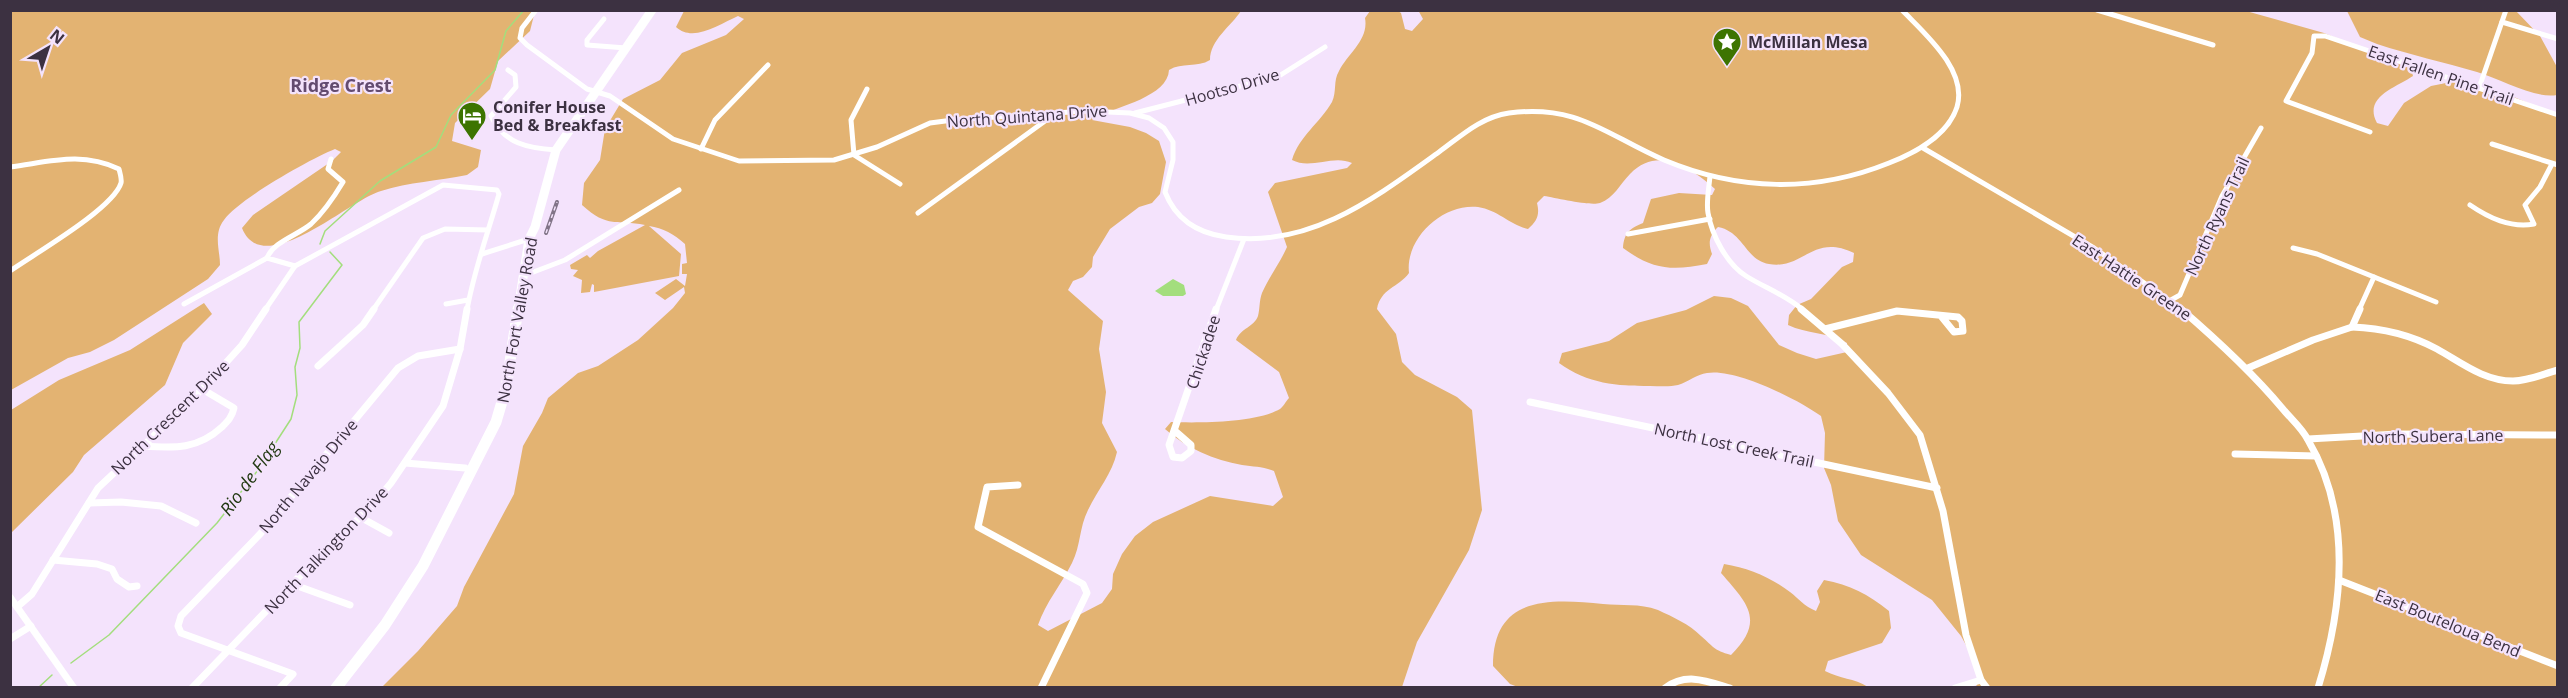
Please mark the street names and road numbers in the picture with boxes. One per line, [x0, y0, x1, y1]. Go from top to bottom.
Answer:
street label: East Fallen Pine Trail [2365, 40, 2517, 110]
street label: Hootso Drive [1182, 63, 1282, 111]
street label: North Quintana Drive [946, 99, 1108, 133]
street label: North Ryans Trail [2180, 153, 2254, 279]
street label: East Hattie Greene [2068, 229, 2196, 325]
street label: North Fort Valley Road [492, 235, 542, 405]
street label: Chickadee [1181, 312, 1225, 392]
street label: North Crescent Drive [106, 355, 234, 479]
street label: North Navajo Drive [254, 414, 362, 538]
street label: North Lost Creek Trail [1652, 417, 1816, 473]
street label: North Subera Lane [2362, 424, 2504, 448]
street label: North Talkington Drive [259, 482, 393, 618]
street label: East Bouteloua Bend [2372, 584, 2524, 662]

